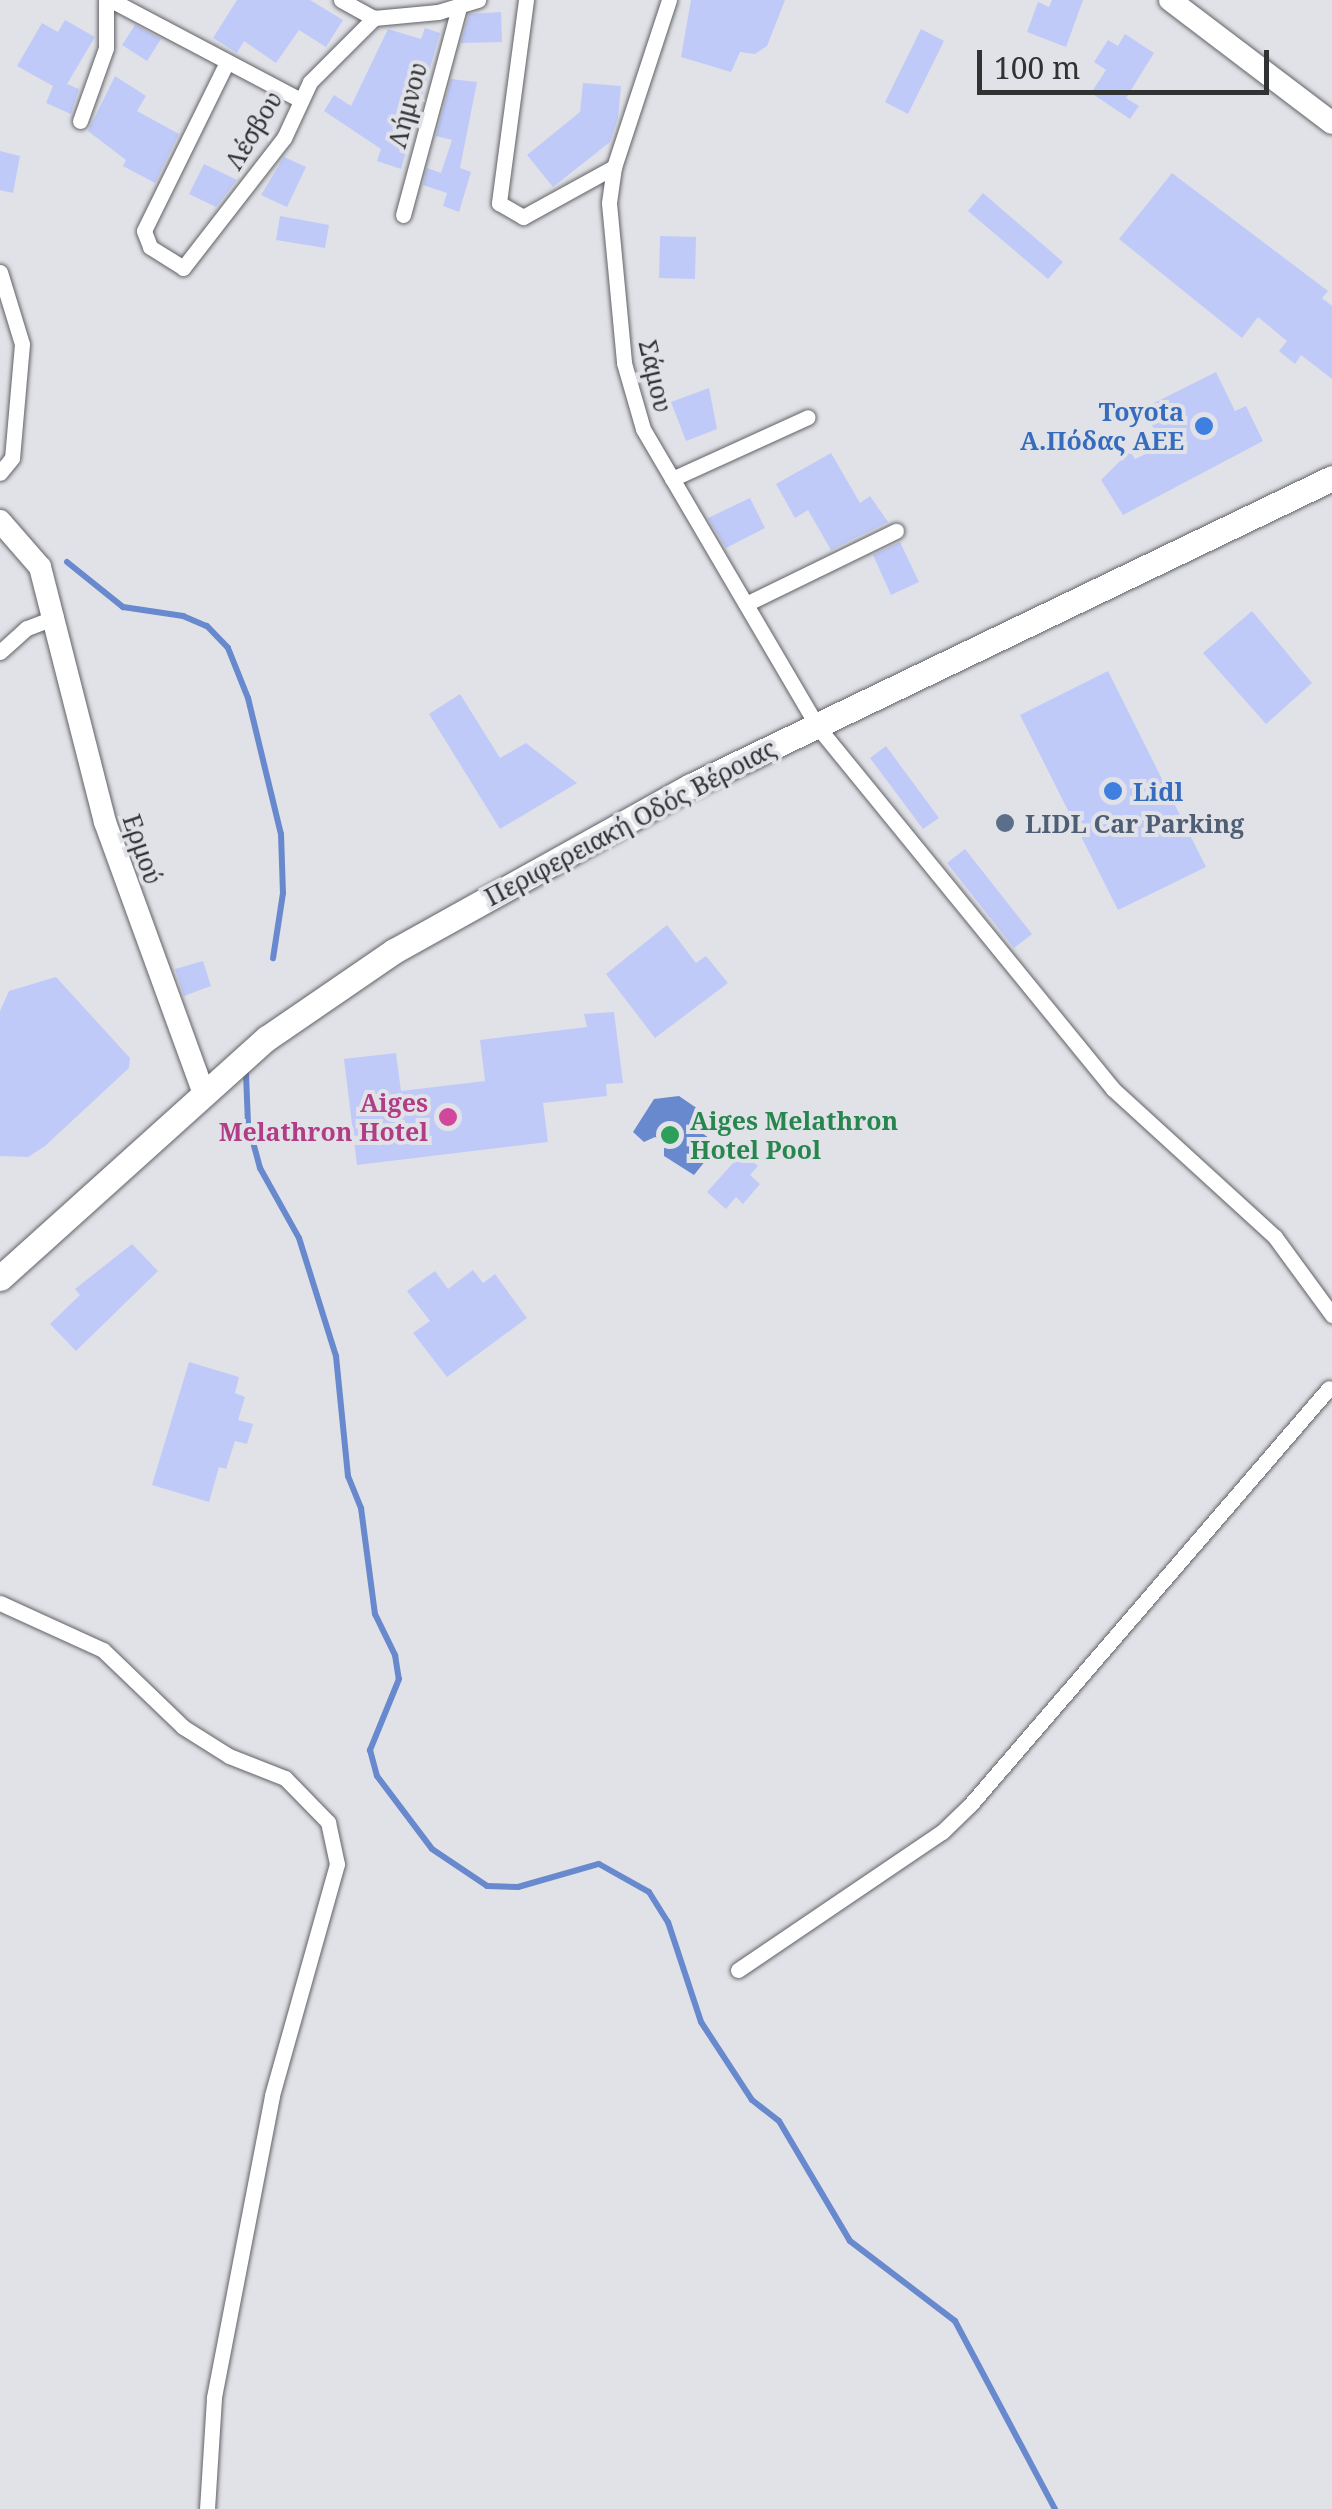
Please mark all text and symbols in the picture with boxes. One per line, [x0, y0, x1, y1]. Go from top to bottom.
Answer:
scale bar [982, 30, 1274, 92]
text: 100 m [994, 47, 1080, 88]
street label: Λήμνου [381, 59, 433, 151]
street label: Λέσβου [218, 85, 288, 175]
street label: Σάμου [633, 337, 679, 415]
place label: Toyota Α.Πόδας ΑΕΕ [1020, 397, 1184, 456]
marker: Toyota Α.Πόδας ΑΕΕ [1193, 415, 1215, 437]
street label: Περιφερειακή Οδός Βέροιας [479, 732, 781, 912]
place label: Lidl [1133, 776, 1183, 806]
marker: Lidl [1102, 780, 1124, 802]
place label: LIDL Car Parking [1025, 808, 1244, 838]
street label: Ερμού [117, 810, 169, 888]
marker: LIDL Car Parking [994, 812, 1016, 834]
place label: Aiges Melathron Hotel [219, 1088, 428, 1147]
marker: Aiges Melathron Hotel [437, 1106, 459, 1128]
place label: Aiges Melathron Hotel Pool [690, 1106, 898, 1165]
marker: Aiges Melathron Hotel Pool [659, 1124, 681, 1146]

